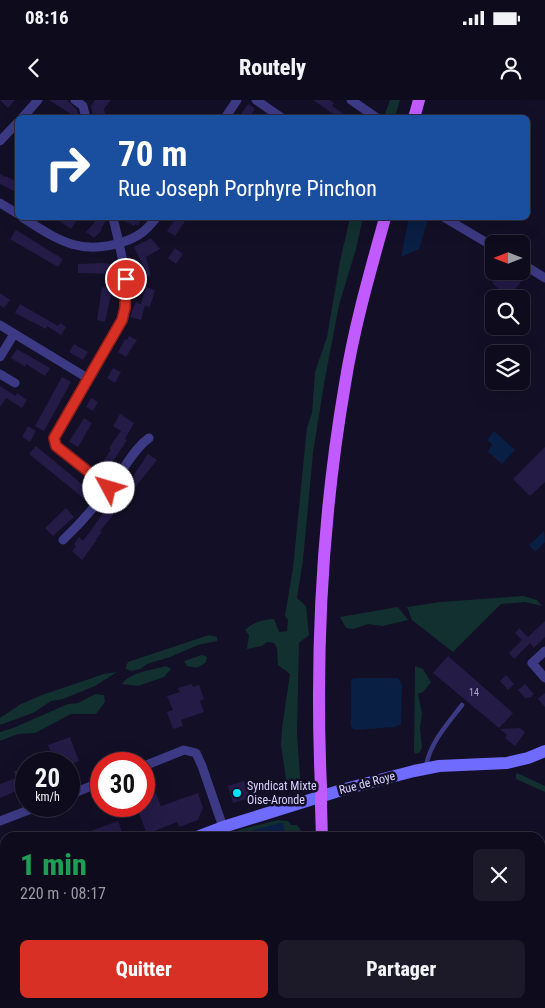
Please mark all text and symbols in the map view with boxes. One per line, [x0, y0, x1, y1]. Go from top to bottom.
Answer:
text: 08:16 [25, 6, 69, 29]
icon: back [20, 54, 48, 82]
icon: person [497, 54, 525, 82]
text: Routely [239, 55, 306, 80]
text: 70 m [118, 134, 187, 175]
icon: right [35, 135, 100, 200]
text: Rue Joseph Porphyre Pinchon [118, 176, 377, 201]
north arrow [485, 235, 530, 280]
map controls [485, 235, 530, 390]
pin [105, 258, 147, 300]
icon: arrive [112, 265, 140, 293]
button: search [485, 290, 530, 335]
button: layers [485, 345, 530, 390]
position arrow [82, 461, 134, 513]
house number: 14 [469, 687, 479, 698]
speed limit sign: 30 [90, 752, 155, 817]
text: 20 [35, 764, 60, 793]
street label: Rue de Roye [337, 769, 397, 797]
place label: Syndicat Mixte Oise-Aronde [247, 779, 317, 807]
marker: Syndicat Mixte Oise-Aronde [231, 787, 243, 799]
text: km/h [35, 790, 60, 804]
text: 1 min [20, 847, 87, 882]
button: close [473, 849, 525, 901]
text: 220 m · 08:17 [20, 884, 106, 903]
button: Quitter [20, 940, 268, 998]
button: Partager [278, 940, 525, 998]

